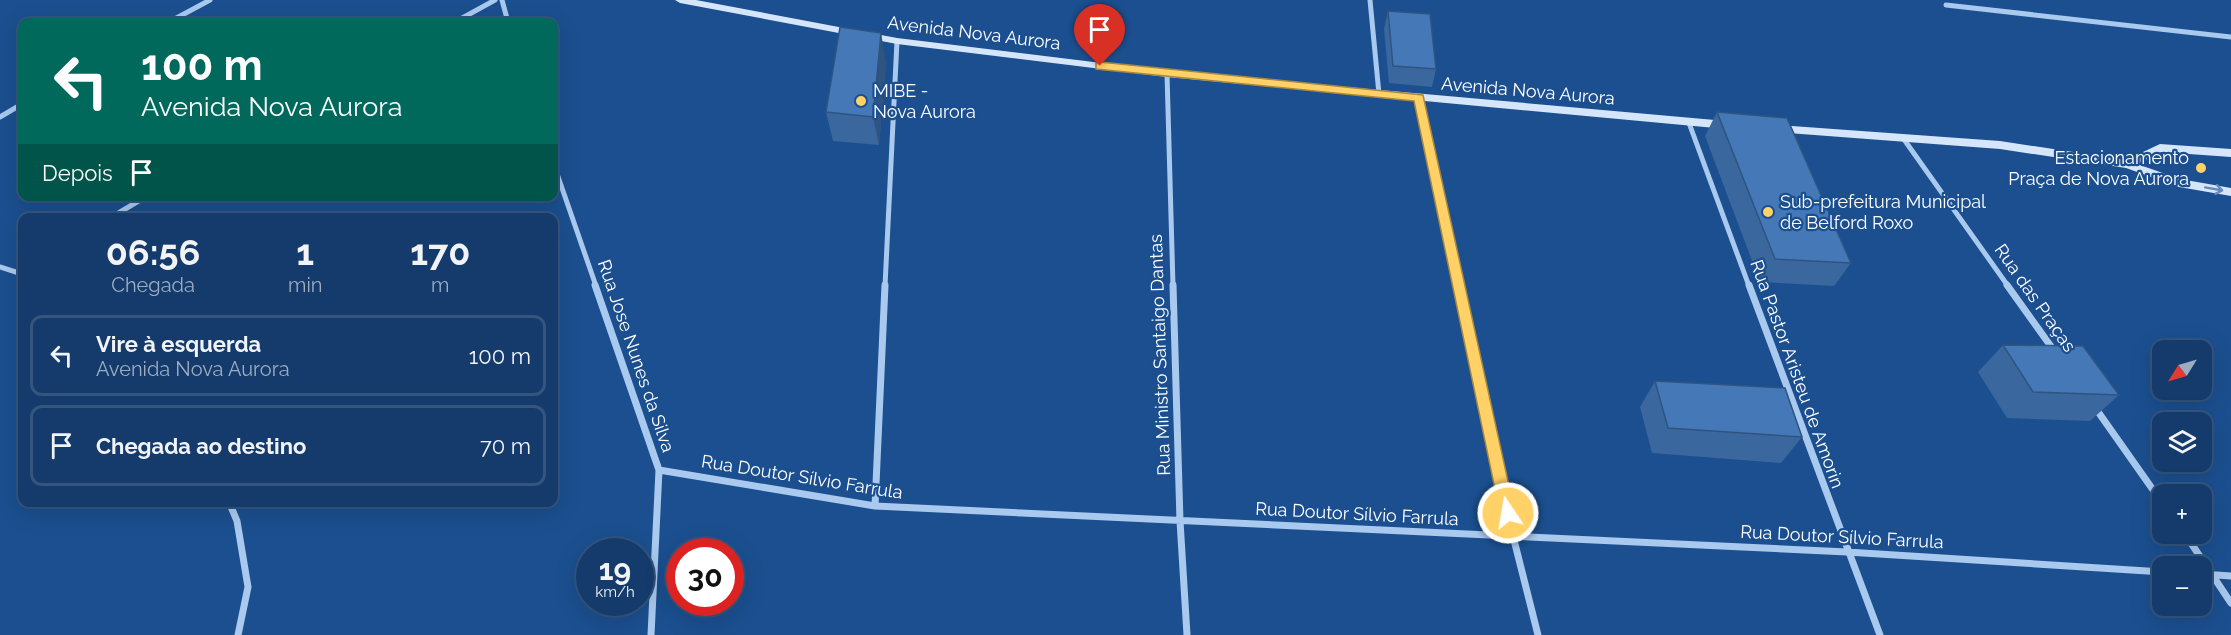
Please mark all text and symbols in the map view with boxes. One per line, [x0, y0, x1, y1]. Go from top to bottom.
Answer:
pin [1074, 4, 1125, 66]
street label: Avenida Nova Aurora [886, 11, 1062, 54]
icon: arrive [1083, 13, 1116, 46]
text: 100 m [141, 41, 263, 90]
icon: left [42, 42, 120, 120]
street label: Avenida Nova Aurora [1440, 72, 1616, 109]
place label: MIBE - Nova Aurora [873, 80, 976, 122]
text: Avenida Nova Aurora [141, 91, 402, 122]
marker: MIBE - Nova Aurora [854, 94, 868, 108]
place label: Estacionamento Praça de Nova Aurora [2008, 147, 2189, 189]
icon: arrive [125, 156, 158, 189]
text: Depois [42, 160, 113, 186]
marker: Estacionamento Praça de Nova Aurora [2194, 161, 2208, 175]
one-way arrow [2204, 184, 2223, 195]
place label: Sub-prefeitura Municipal de Belford Roxo [1780, 191, 1986, 233]
marker: Sub-prefeitura Municipal de Belford Roxo [1761, 205, 1775, 219]
text: 06:56 [106, 231, 200, 273]
text: 1 [296, 231, 314, 273]
text: 170 [410, 231, 470, 273]
street label: Rua Ministro Santaigo Dantas [1145, 234, 1174, 476]
street label: Rua das Praças [1990, 240, 2081, 356]
street label: Rua Jose Nunes da Silva [594, 257, 679, 455]
street label: Rua Pastor Aristeu de Amorin [1746, 257, 1849, 491]
text: Chegada [111, 273, 195, 297]
text: min [288, 273, 322, 297]
text: m [431, 273, 449, 297]
text: Vire à esquerda [96, 331, 261, 357]
icon: left [45, 339, 78, 372]
north arrow [2152, 340, 2212, 400]
map controls [2152, 340, 2212, 616]
text: 100 m [469, 343, 531, 369]
text: Avenida Nova Aurora [96, 357, 290, 381]
button: layers [2152, 412, 2212, 472]
icon: arrive [45, 429, 78, 462]
text: Chegada ao destino [96, 433, 306, 459]
text: 70 m [480, 433, 531, 459]
street label: Rua Doutor Sílvio Farrula [700, 450, 904, 503]
position arrow [1476, 481, 1540, 545]
button: + [2152, 484, 2212, 544]
street label: Rua Doutor Sílvio Farrula [1255, 498, 1459, 529]
street label: Rua Doutor Sílvio Farrula [1740, 521, 1944, 552]
speed limit sign: 30 [666, 538, 744, 616]
text: 19 [599, 552, 631, 587]
button: − [2152, 556, 2212, 616]
text: km/h [595, 583, 635, 601]

